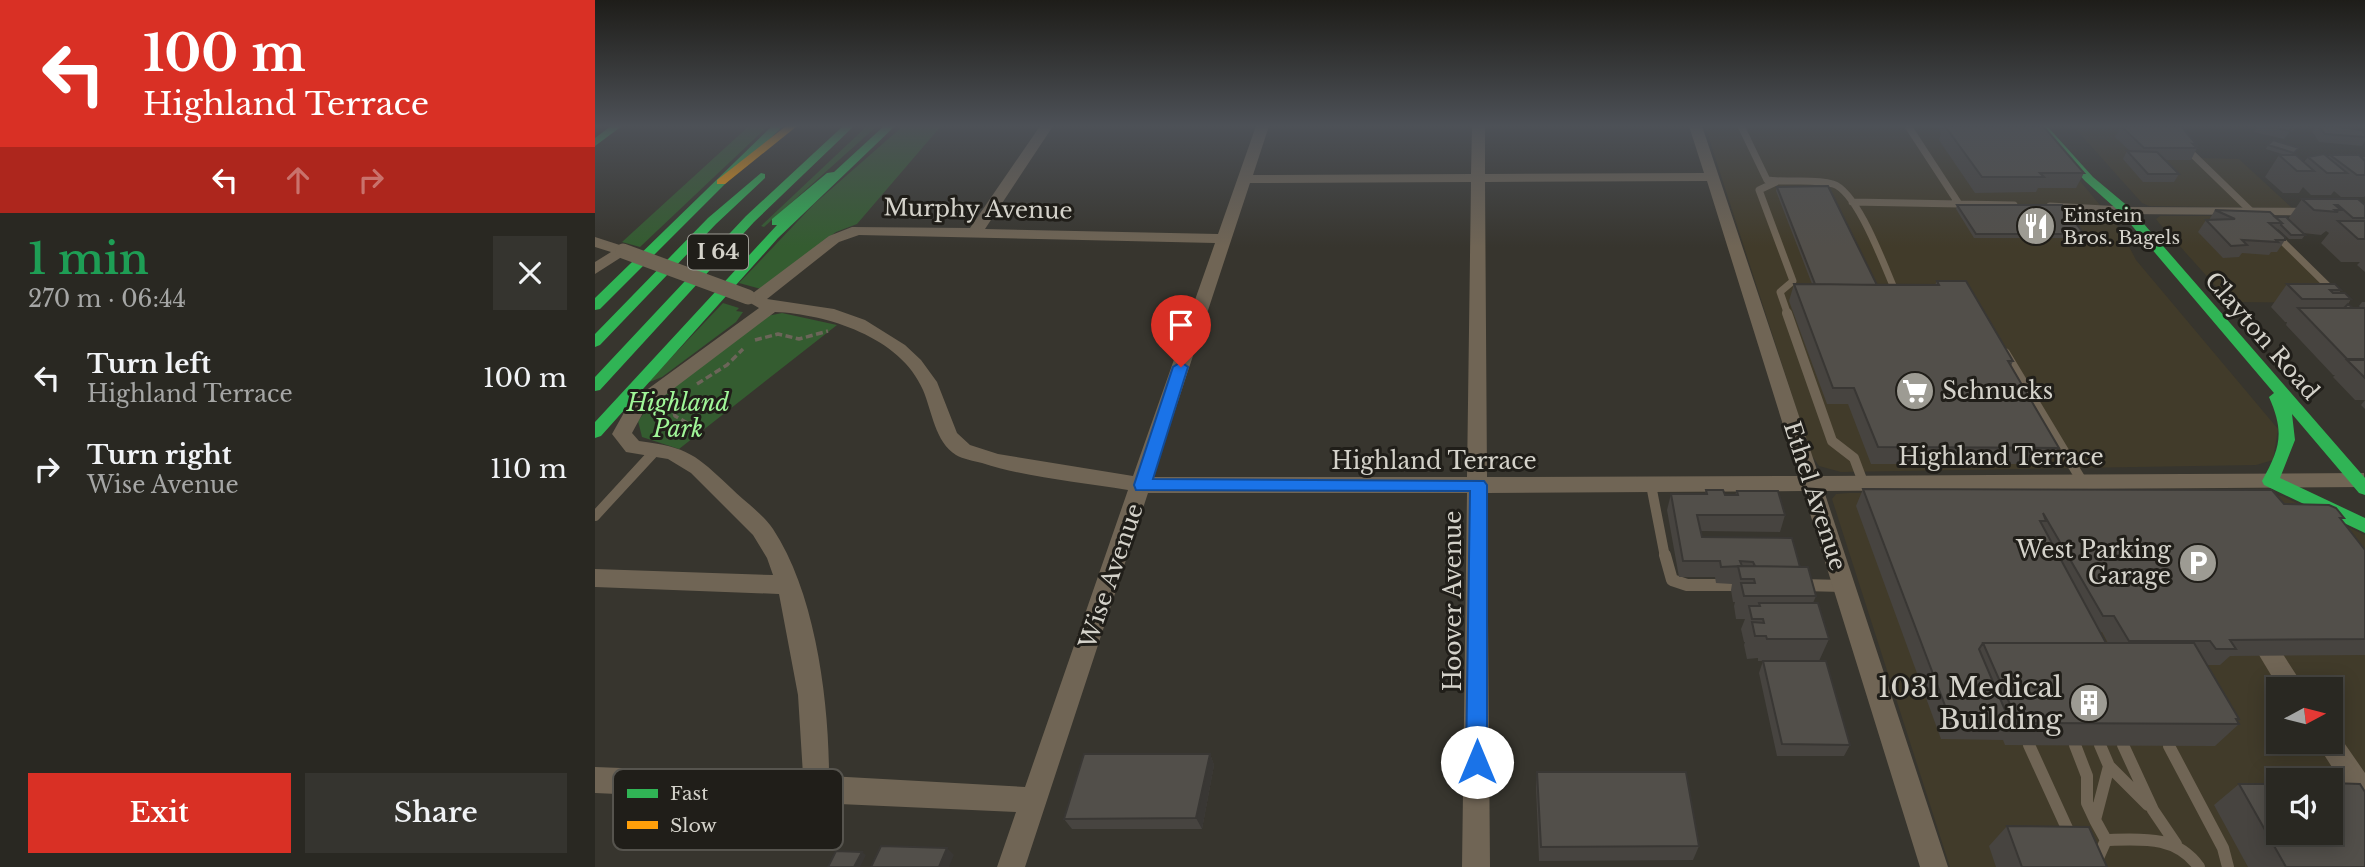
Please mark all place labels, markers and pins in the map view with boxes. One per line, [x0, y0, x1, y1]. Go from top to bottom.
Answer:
place label: Einstein Bros. Bagels [2063, 204, 2180, 249]
restaurant icon: Einstein Bros. Bagels [2015, 205, 2057, 247]
pin [1151, 295, 1211, 367]
supermarket icon: Schnucks [1894, 370, 1936, 412]
place label: Schnucks [1942, 377, 2053, 405]
place label: West Parking Garage [2015, 536, 2171, 590]
parking icon: West Parking Garage [2177, 542, 2219, 584]
place label: 1031 Medical Building [1878, 670, 2063, 737]
building icon: 1031 Medical Building [2068, 682, 2110, 724]

